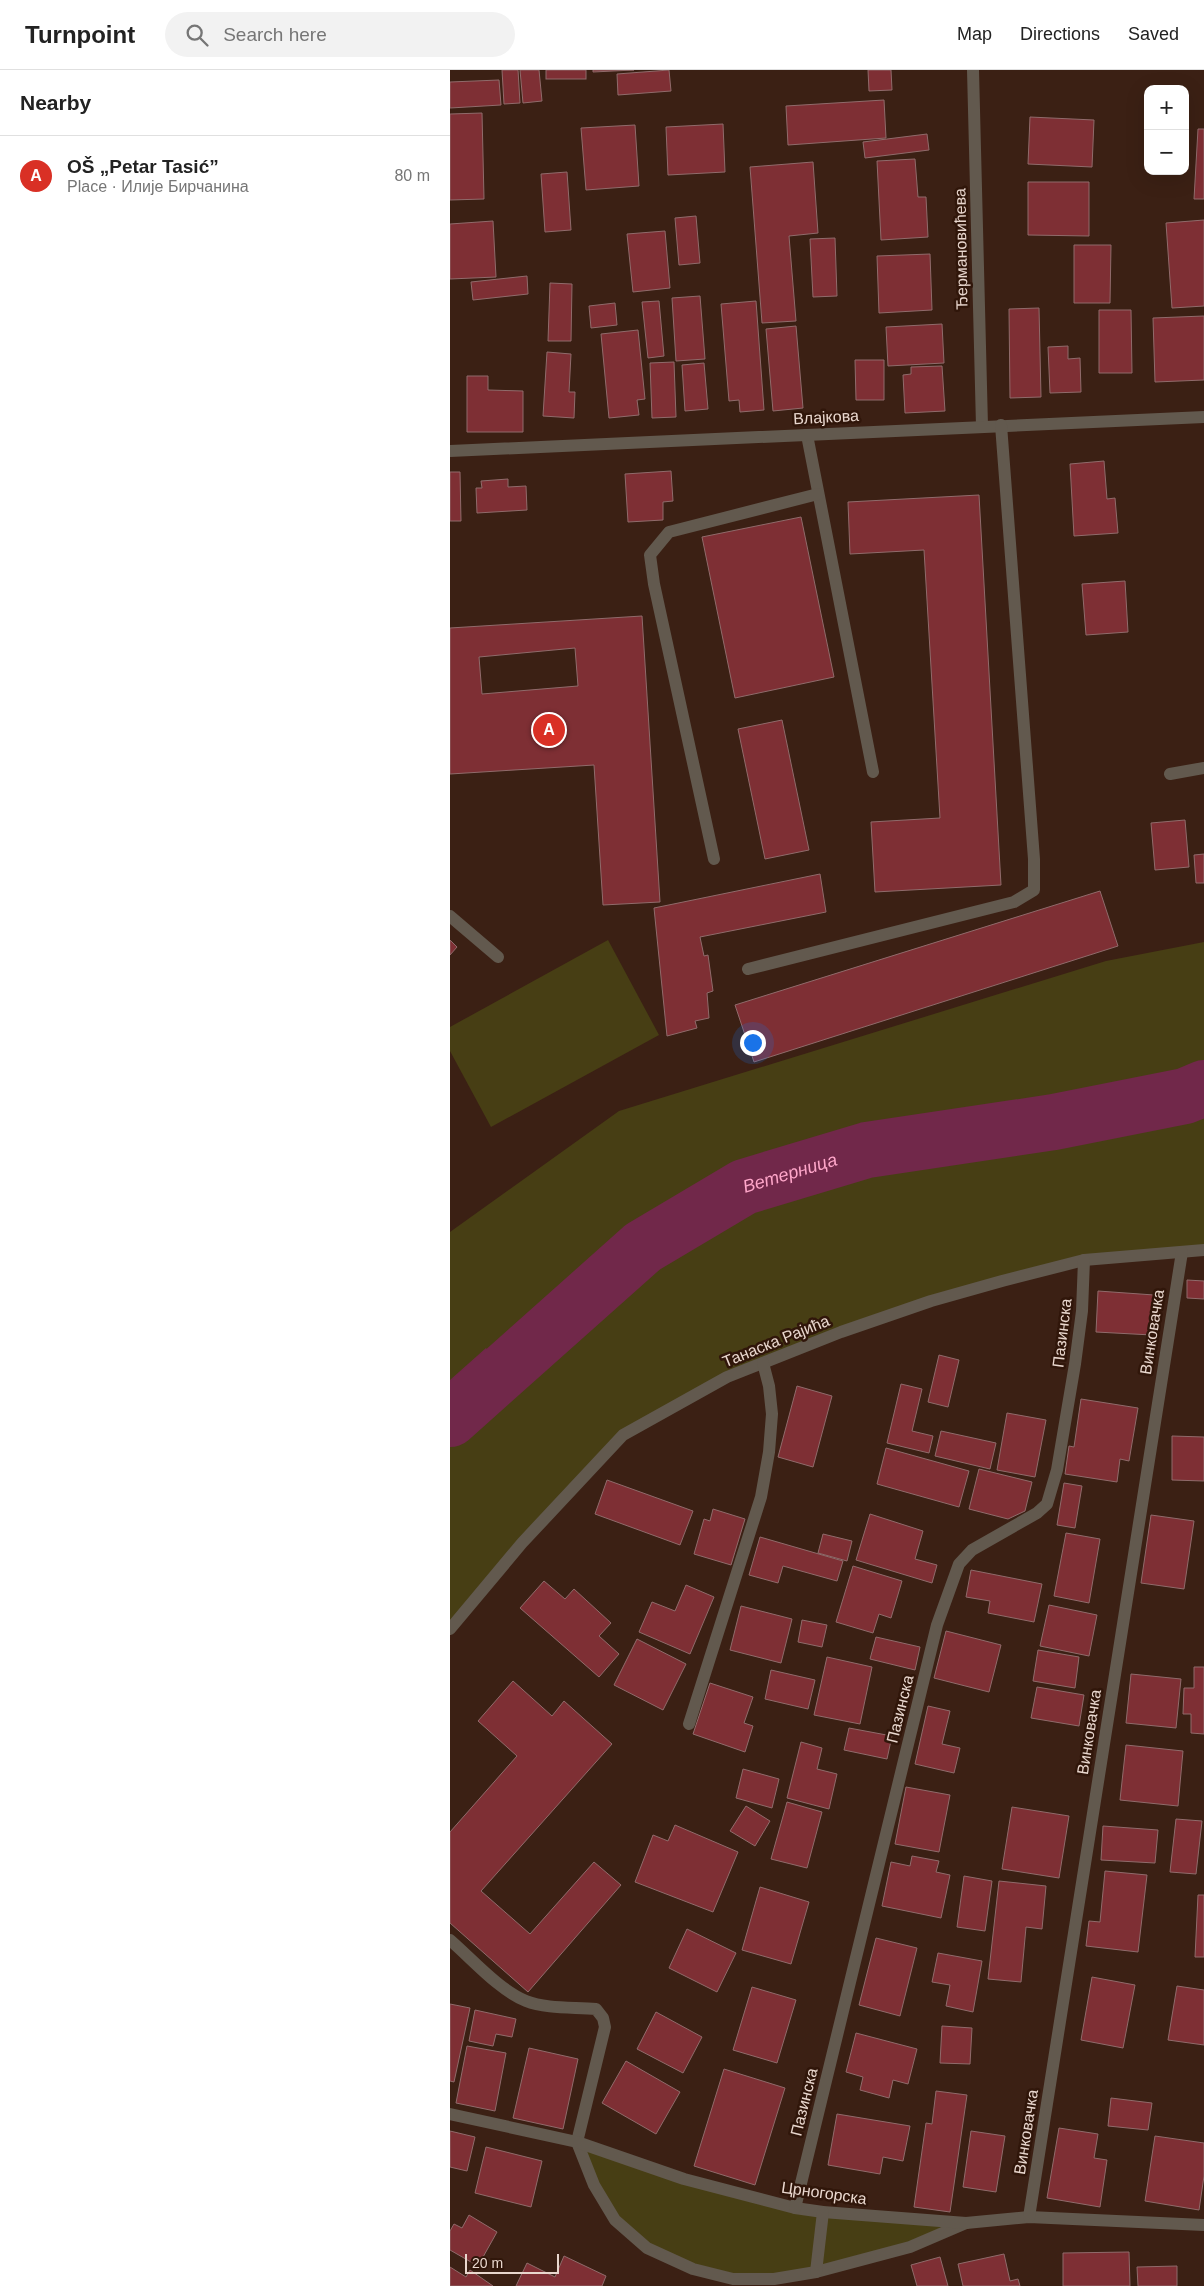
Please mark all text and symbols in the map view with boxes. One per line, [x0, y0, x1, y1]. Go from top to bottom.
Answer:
search box [165, 12, 515, 57]
text: Turnpoint [25, 21, 135, 48]
icon: search [183, 21, 211, 49]
text: Search here [223, 24, 327, 45]
text: Map [957, 24, 992, 44]
text: Directions [1020, 24, 1100, 44]
text: Saved [1128, 24, 1179, 44]
map controls [1144, 85, 1189, 175]
button: + [1144, 85, 1189, 130]
text: Nearby [20, 91, 91, 114]
button: − [1144, 130, 1189, 175]
text: OŠ „Petar Tasić” [67, 156, 219, 177]
text: A [30, 167, 42, 184]
text: 80 m [394, 167, 430, 184]
text: Place · Илије Бирчанина [67, 178, 249, 195]
street label: Ђермановићева [951, 188, 971, 310]
street label: Влајкова [793, 407, 859, 427]
pin: A [533, 711, 565, 749]
your location [740, 1030, 766, 1056]
water label: Ветерница [740, 1150, 839, 1197]
street label: Винковачка [1137, 1288, 1167, 1376]
street label: Пазинска [1049, 1297, 1075, 1369]
street label: Танаска Рајића [720, 1312, 832, 1370]
street label: Пазинска [883, 1673, 917, 1745]
street label: Винковачка [1074, 1688, 1104, 1776]
street label: Пазинска [787, 2066, 821, 2138]
street label: Винковачка [1011, 2088, 1041, 2176]
street label: Црногорска [780, 2179, 868, 2207]
scale bar [465, 2251, 559, 2274]
text: 20 m [472, 2255, 503, 2271]

